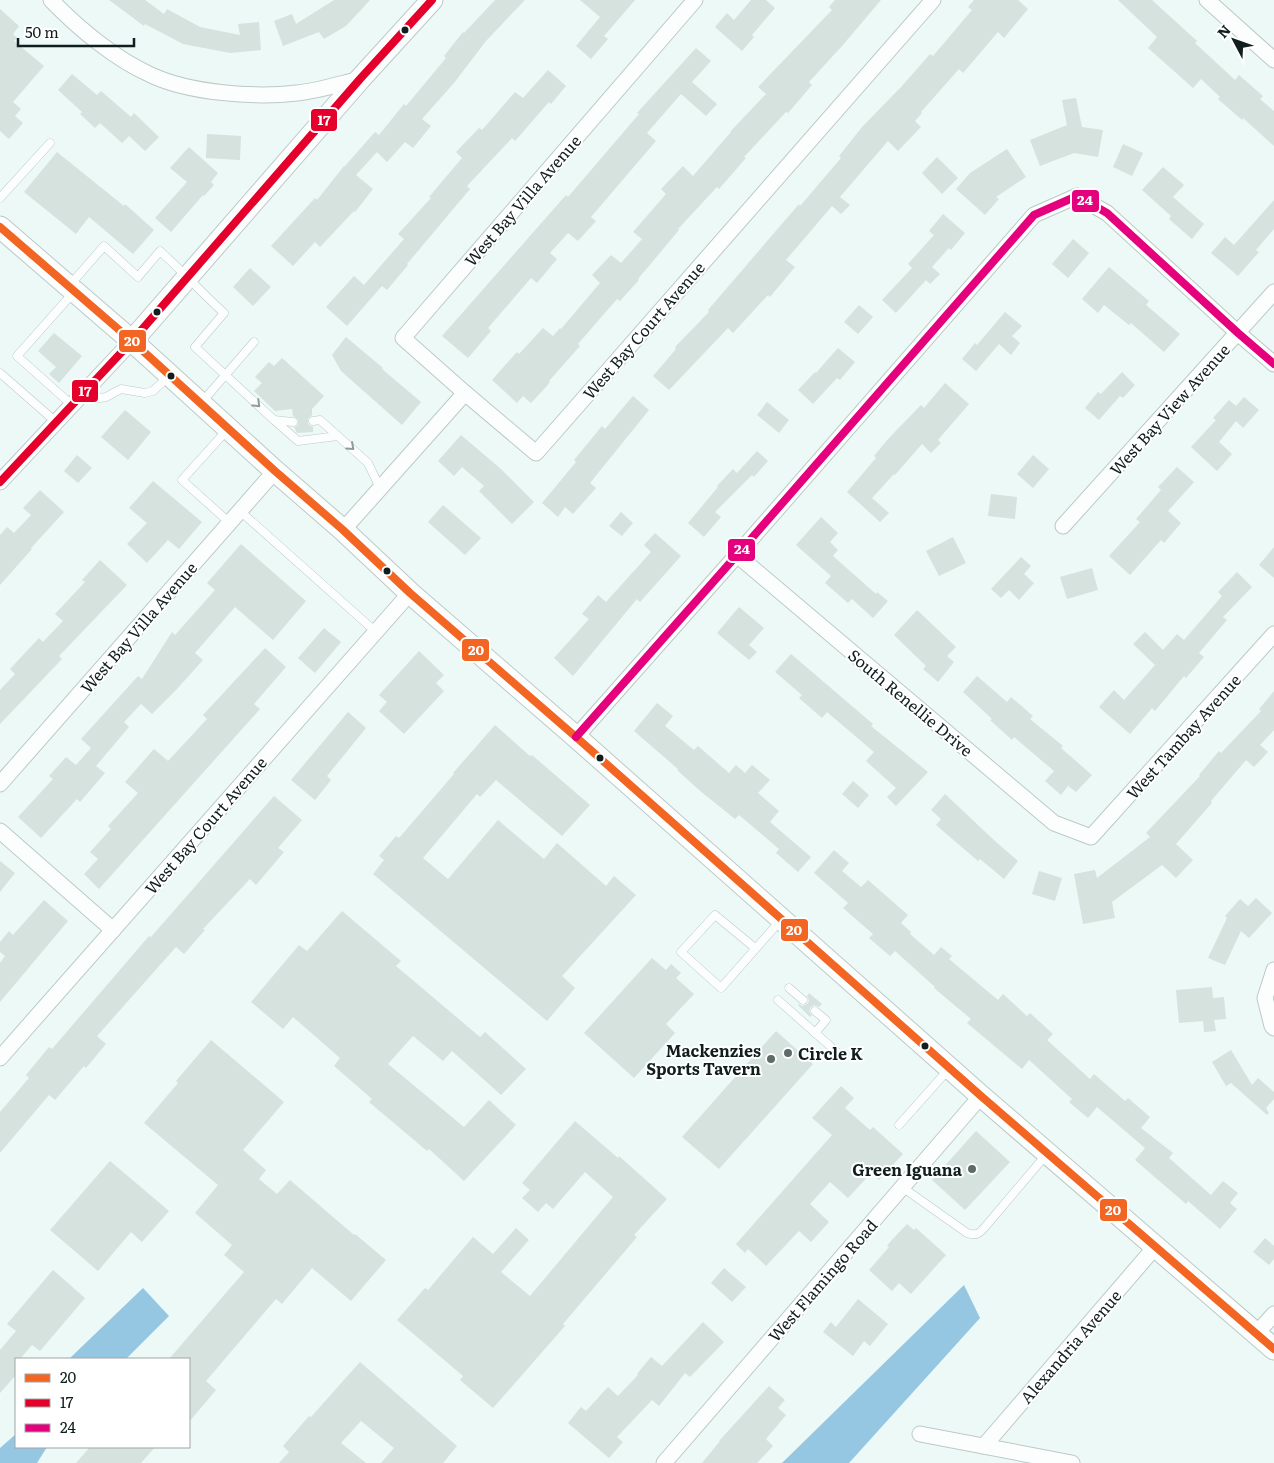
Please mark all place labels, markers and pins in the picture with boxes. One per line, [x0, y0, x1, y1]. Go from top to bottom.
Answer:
unlabelled marker [400, 25, 410, 35]
unlabelled marker [152, 307, 162, 317]
unlabelled marker [166, 371, 176, 381]
unlabelled marker [382, 566, 392, 576]
unlabelled marker [595, 753, 605, 763]
place label: Mackenzies Sports Tavern [646, 1038, 761, 1080]
place label: Circle K [798, 1041, 863, 1065]
unlabelled marker [920, 1041, 930, 1051]
marker: Circle K [782, 1047, 794, 1059]
marker: Mackenzies Sports Tavern [765, 1053, 777, 1065]
place label: Green Iguana [852, 1157, 963, 1181]
marker: Green Iguana [966, 1163, 978, 1175]

